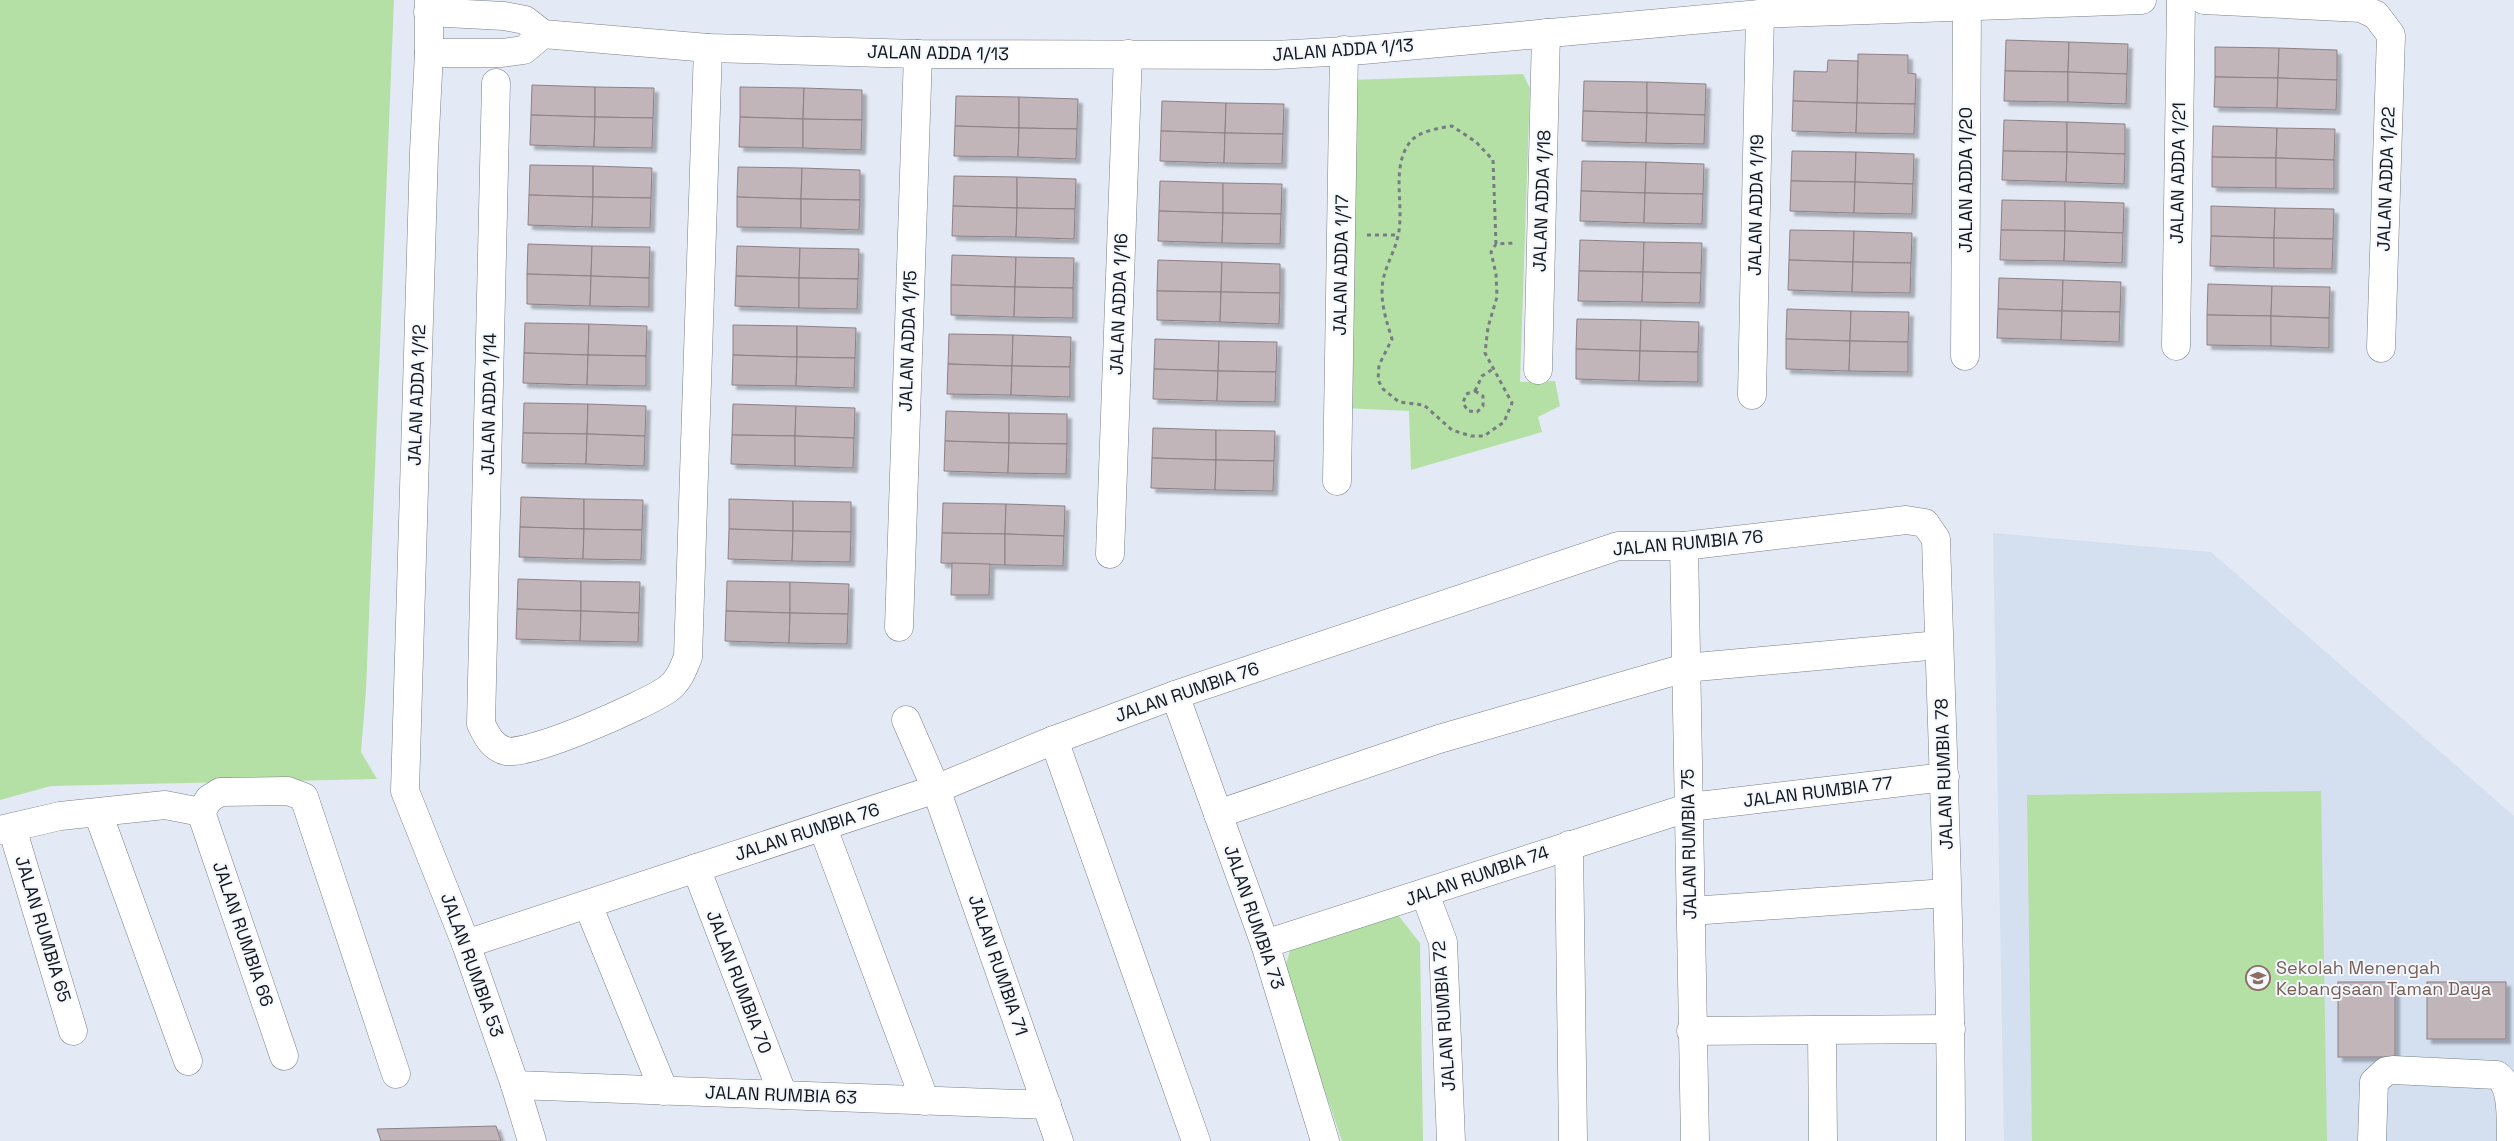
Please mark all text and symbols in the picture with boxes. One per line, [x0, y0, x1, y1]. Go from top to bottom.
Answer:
street label: JALAN ADDA 1/13 [1271, 33, 1415, 66]
street label: JALAN ADDA 1/13 [867, 40, 1009, 65]
street label: JALAN ADDA 1/21 [2165, 102, 2190, 244]
street label: JALAN ADDA 1/22 [2371, 106, 2400, 252]
street label: JALAN ADDA 1/20 [1954, 107, 1977, 253]
street label: JALAN ADDA 1/18 [1528, 130, 1555, 272]
street label: JALAN ADDA 1/19 [1743, 134, 1768, 276]
street label: JALAN ADDA 1/17 [1328, 194, 1353, 336]
street label: JALAN ADDA 1/16 [1105, 233, 1132, 375]
street label: JALAN ADDA 1/15 [894, 270, 921, 412]
street label: JALAN ADDA 1/12 [403, 324, 430, 466]
street label: JALAN ADDA 1/14 [476, 333, 501, 475]
street label: JALAN RUMBIA 76 [1612, 524, 1764, 561]
street label: JALAN RUMBIA 76 [1112, 656, 1262, 727]
street label: JALAN RUMBIA 78 [1929, 698, 1958, 850]
street label: JALAN RUMBIA 75 [1676, 768, 1701, 920]
street label: JALAN RUMBIA 77 [1742, 771, 1894, 812]
street label: JALAN RUMBIA 76 [731, 797, 882, 866]
street label: JALAN RUMBIA 74 [1402, 840, 1552, 911]
street label: JALAN RUMBIA 73 [1219, 842, 1290, 992]
street label: JALAN RUMBIA 65 [10, 853, 77, 1005]
street label: JALAN RUMBIA 66 [208, 858, 279, 1010]
street label: JALAN RUMBIA 53 [436, 890, 509, 1040]
street label: JALAN RUMBIA 71 [964, 891, 1033, 1038]
street label: JALAN RUMBIA 70 [702, 907, 777, 1057]
street label: JALAN RUMBIA 72 [1427, 940, 1460, 1092]
place label: Sekolah Menengah Kebangsaan Taman Daya [2276, 956, 2491, 1000]
school or university icon: Sekolah Menengah Kebangsaan Taman Daya [2245, 965, 2271, 991]
street label: JALAN RUMBIA 63 [705, 1080, 857, 1109]

